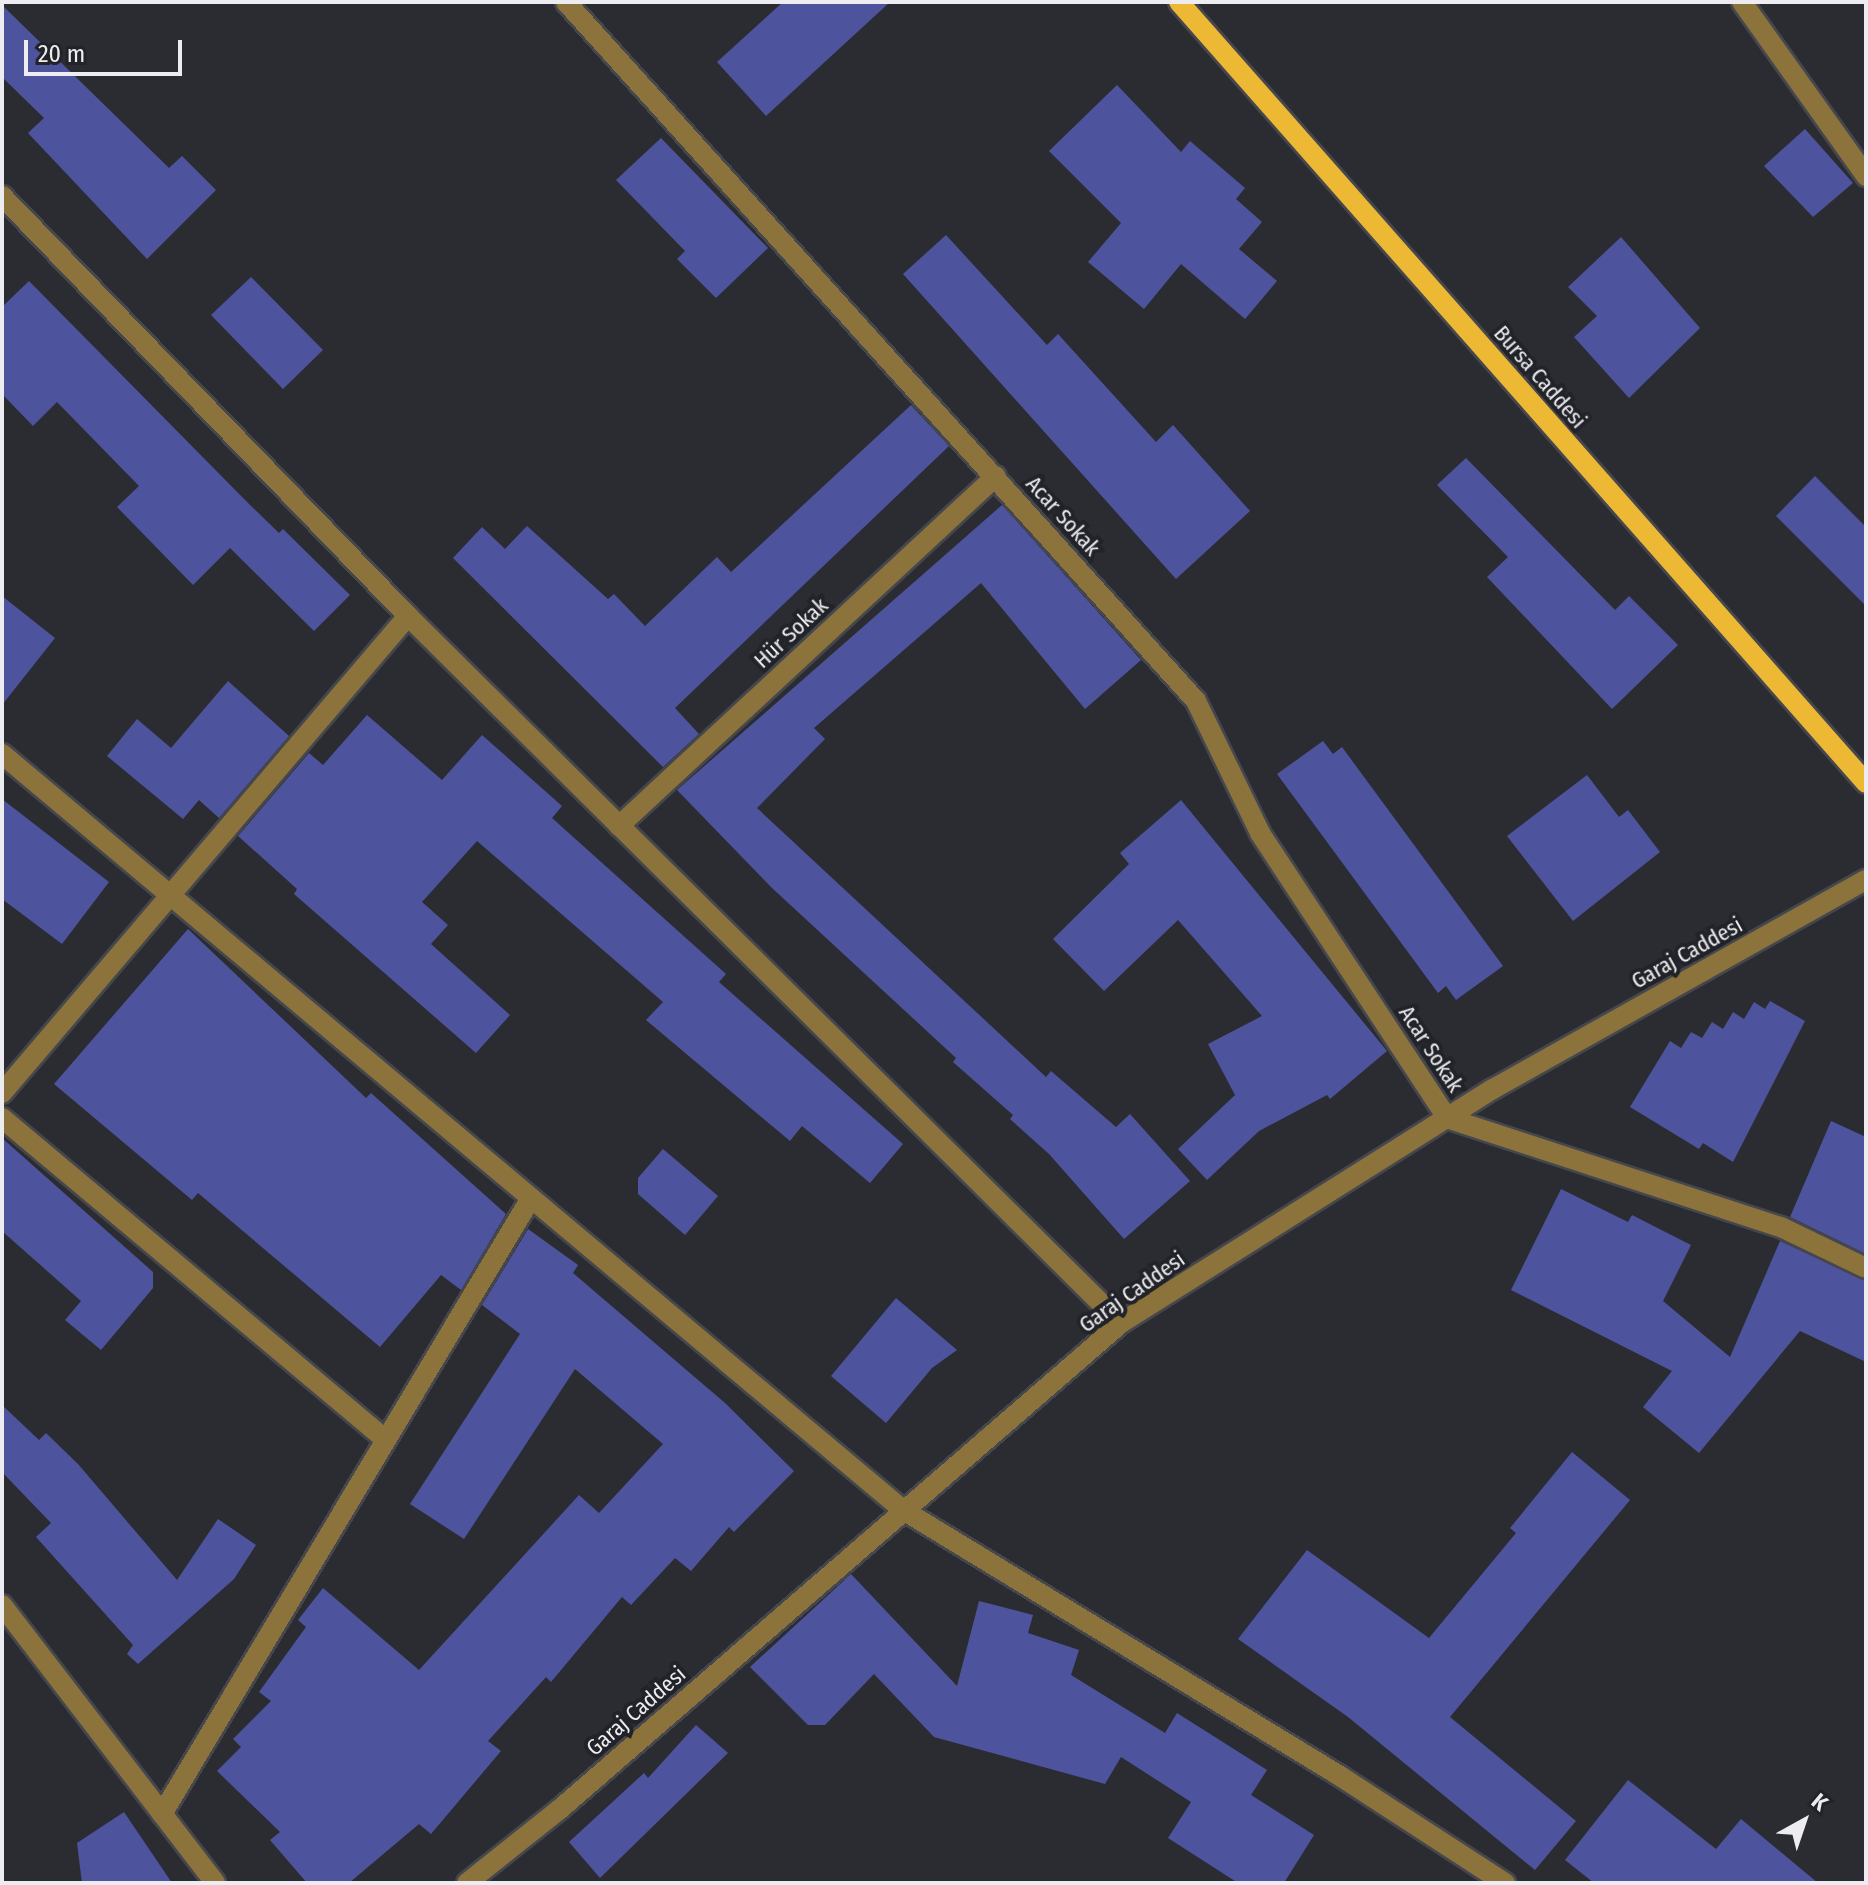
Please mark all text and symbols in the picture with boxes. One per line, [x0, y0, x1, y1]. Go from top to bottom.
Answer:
scale bar [28, 24, 186, 74]
text: 20 m [38, 40, 85, 68]
street label: Bursa Caddesi [1488, 320, 1592, 434]
street label: Acar Sokak [1020, 471, 1106, 561]
street label: Hür Sokak [749, 592, 833, 674]
street label: Garaj Caddesi [1627, 912, 1747, 994]
street label: Acar Sokak [1393, 1001, 1469, 1097]
street label: Garaj Caddesi [1074, 1246, 1190, 1338]
street label: Garaj Caddesi [581, 1661, 691, 1761]
north arrow [1764, 1781, 1844, 1861]
text: K [1806, 1788, 1833, 1817]

